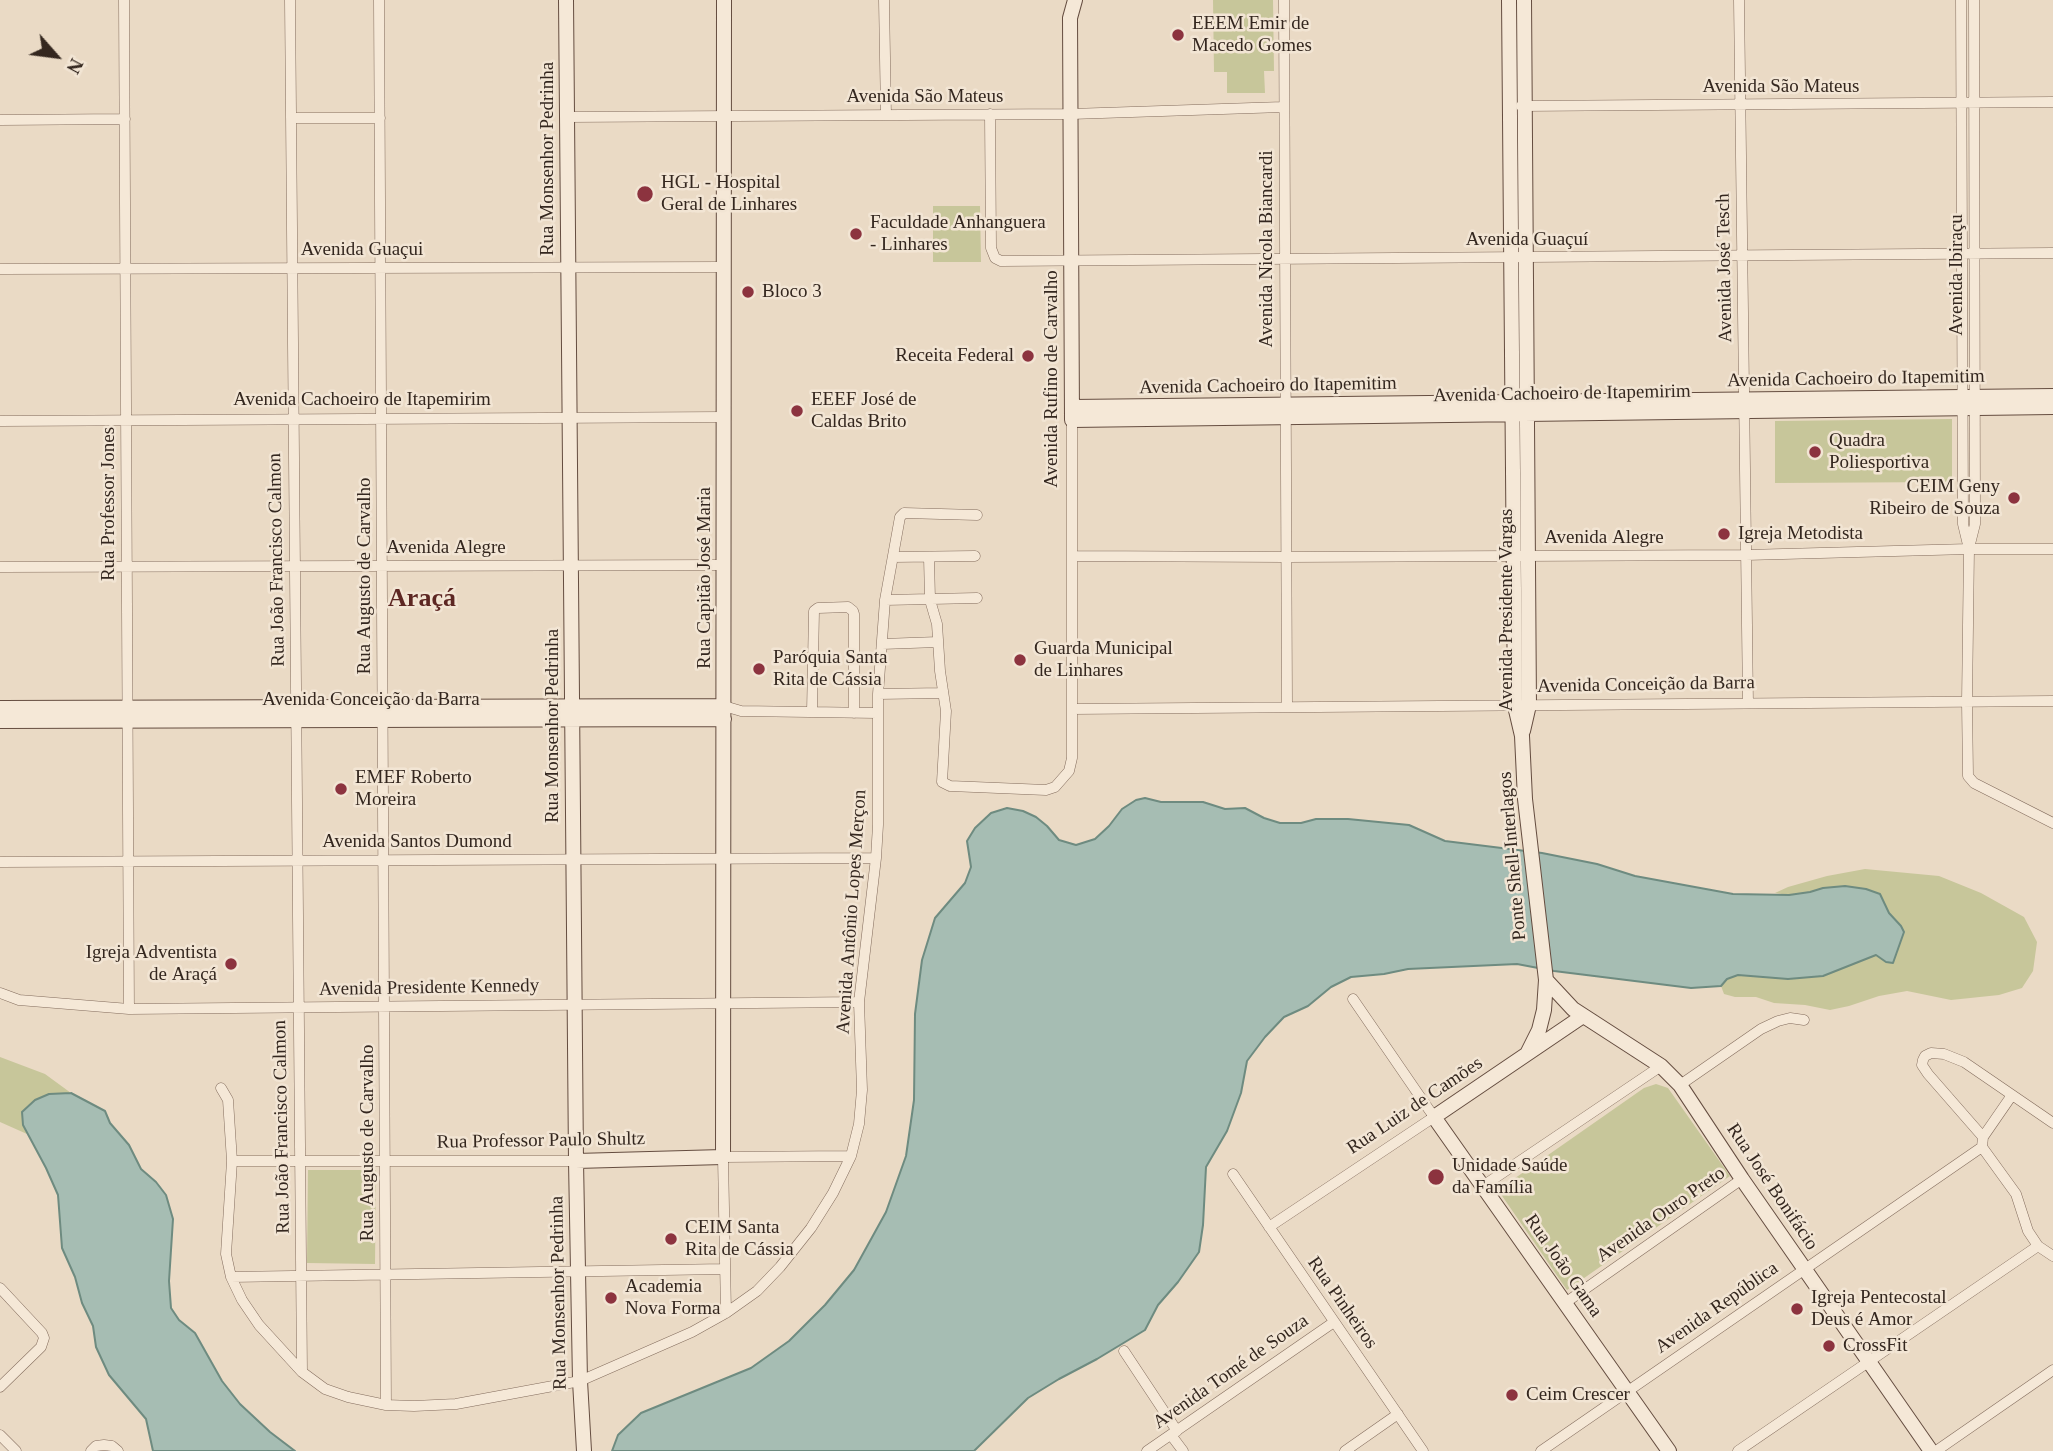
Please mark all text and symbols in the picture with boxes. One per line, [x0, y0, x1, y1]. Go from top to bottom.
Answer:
place label: EEEM Emir de Macedo Gomes [1192, 13, 1312, 57]
north arrow [21, 21, 91, 91]
marker: EEEM Emir de Macedo Gomes [1170, 27, 1186, 43]
text: N [62, 55, 87, 77]
street label: Rua Monsenhor Pedrinha [537, 62, 559, 256]
street label: Avenida São Mateus [1703, 76, 1859, 98]
street label: Avenida São Mateus [847, 86, 1003, 108]
street label: Avenida Nicola Biancardi [1256, 151, 1278, 347]
place label: HGL - Hospital Geral de Linhares [661, 172, 797, 216]
marker: HGL - Hospital Geral de Linhares [635, 184, 655, 204]
street label: Avenida José Tesch [1712, 193, 1738, 343]
place label: Faculdade Anhanguera - Linhares [870, 212, 1046, 256]
street label: Avenida Ibiraçu [1946, 214, 1968, 336]
marker: Faculdade Anhanguera - Linhares [848, 226, 864, 242]
street label: Avenida Guaçuí [1466, 229, 1588, 251]
street label: Avenida Guaçui [301, 239, 423, 261]
street label: Avenida Rufino de Carvalho [1041, 270, 1063, 488]
place label: Bloco 3 [762, 281, 822, 303]
marker: Bloco 3 [740, 284, 756, 300]
place label: Receita Federal [895, 345, 1014, 367]
marker: Receita Federal [1020, 348, 1036, 364]
street label: Avenida Cachoeiro do Itapemitim [1727, 365, 1985, 393]
street label: Avenida Cachoeiro do Itapemitim [1139, 372, 1397, 400]
street label: Avenida Cachoeiro de Itapemirim [1433, 380, 1691, 408]
street label: Avenida Cachoeiro de Itapemirim [233, 389, 491, 411]
place label: EEEF José de Caldas Brito [811, 389, 917, 433]
marker: EEEF José de Caldas Brito [789, 403, 805, 419]
street label: Rua Professor Jones [98, 427, 120, 581]
place label: Quadra Poliesportiva [1829, 430, 1929, 474]
marker: Quadra Poliesportiva [1807, 444, 1823, 460]
street label: Rua João Francisco Calmon [264, 453, 290, 667]
place label: CEIM Geny Ribeiro de Souza [1869, 476, 2000, 520]
street label: Rua Augusto de Carvalho [354, 478, 376, 674]
street label: Rua Capitão José Maria [694, 487, 716, 669]
marker: CEIM Geny Ribeiro de Souza [2006, 490, 2022, 506]
street label: Avenida Presidente Vargas [1496, 509, 1518, 711]
place label: Igreja Metodista [1738, 523, 1863, 545]
marker: Igreja Metodista [1716, 526, 1732, 542]
street label: Avenida Alegre [1544, 527, 1664, 549]
street label: Avenida Alegre [386, 537, 506, 559]
district label: Araçá [388, 583, 456, 615]
street label: Rua Monsenhor Pedrinha [542, 629, 564, 823]
place label: Guarda Municipal de Linhares [1034, 638, 1173, 682]
place label: Paróquia Santa Rita de Cássia [773, 647, 888, 691]
marker: Guarda Municipal de Linhares [1012, 652, 1028, 668]
marker: Paróquia Santa Rita de Cássia [751, 661, 767, 677]
street label: Avenida Conceição da Barra [1537, 672, 1755, 698]
street label: Avenida Conceição da Barra [262, 689, 480, 711]
place label: EMEF Roberto Moreira [355, 767, 472, 811]
street label: Ponte Shell-Interlagos [1494, 771, 1532, 941]
marker: EMEF Roberto Moreira [333, 781, 349, 797]
street label: Avenida Antônio Lopes Merçon [832, 789, 872, 1035]
street label: Avenida Santos Dumond [322, 831, 512, 853]
place label: Igreja Adventista de Araçá [86, 942, 217, 986]
marker: Igreja Adventista de Araçá [223, 956, 239, 972]
street label: Avenida Presidente Kennedy [319, 975, 539, 1001]
street label: Rua João Francisco Calmon [269, 1020, 295, 1234]
street label: Rua Augusto de Carvalho [357, 1045, 379, 1241]
street label: Rua Luiz de Camões [1343, 1052, 1487, 1160]
street label: Rua José Bonifácio [1721, 1119, 1823, 1255]
street label: Rua Professor Paulo Shultz [437, 1128, 645, 1154]
place label: Unidade Saúde da Família [1452, 1155, 1568, 1199]
street label: Avenida Ouro Preto [1592, 1162, 1730, 1268]
marker: Unidade Saúde da Família [1426, 1167, 1446, 1187]
street label: Rua Monsenhor Pedrinha [546, 1196, 572, 1390]
street label: Rua João Gama [1519, 1210, 1607, 1322]
place label: CEIM Santa Rita de Cássia [685, 1217, 794, 1261]
marker: CEIM Santa Rita de Cássia [663, 1231, 679, 1247]
street label: Rua Pinheiros [1302, 1253, 1382, 1353]
street label: Avenida República [1651, 1257, 1783, 1359]
place label: Academia Nova Forma [625, 1276, 721, 1320]
place label: Igreja Pentecostal Deus é Amor [1811, 1287, 1947, 1331]
marker: Academia Nova Forma [603, 1290, 619, 1306]
marker: Igreja Pentecostal Deus é Amor [1789, 1301, 1805, 1317]
street label: Avenida Tomé de Souza [1149, 1310, 1313, 1434]
place label: CrossFit [1843, 1335, 1907, 1357]
marker: CrossFit [1821, 1338, 1837, 1354]
place label: Ceim Crescer [1526, 1384, 1630, 1406]
marker: Ceim Crescer [1504, 1387, 1520, 1403]

